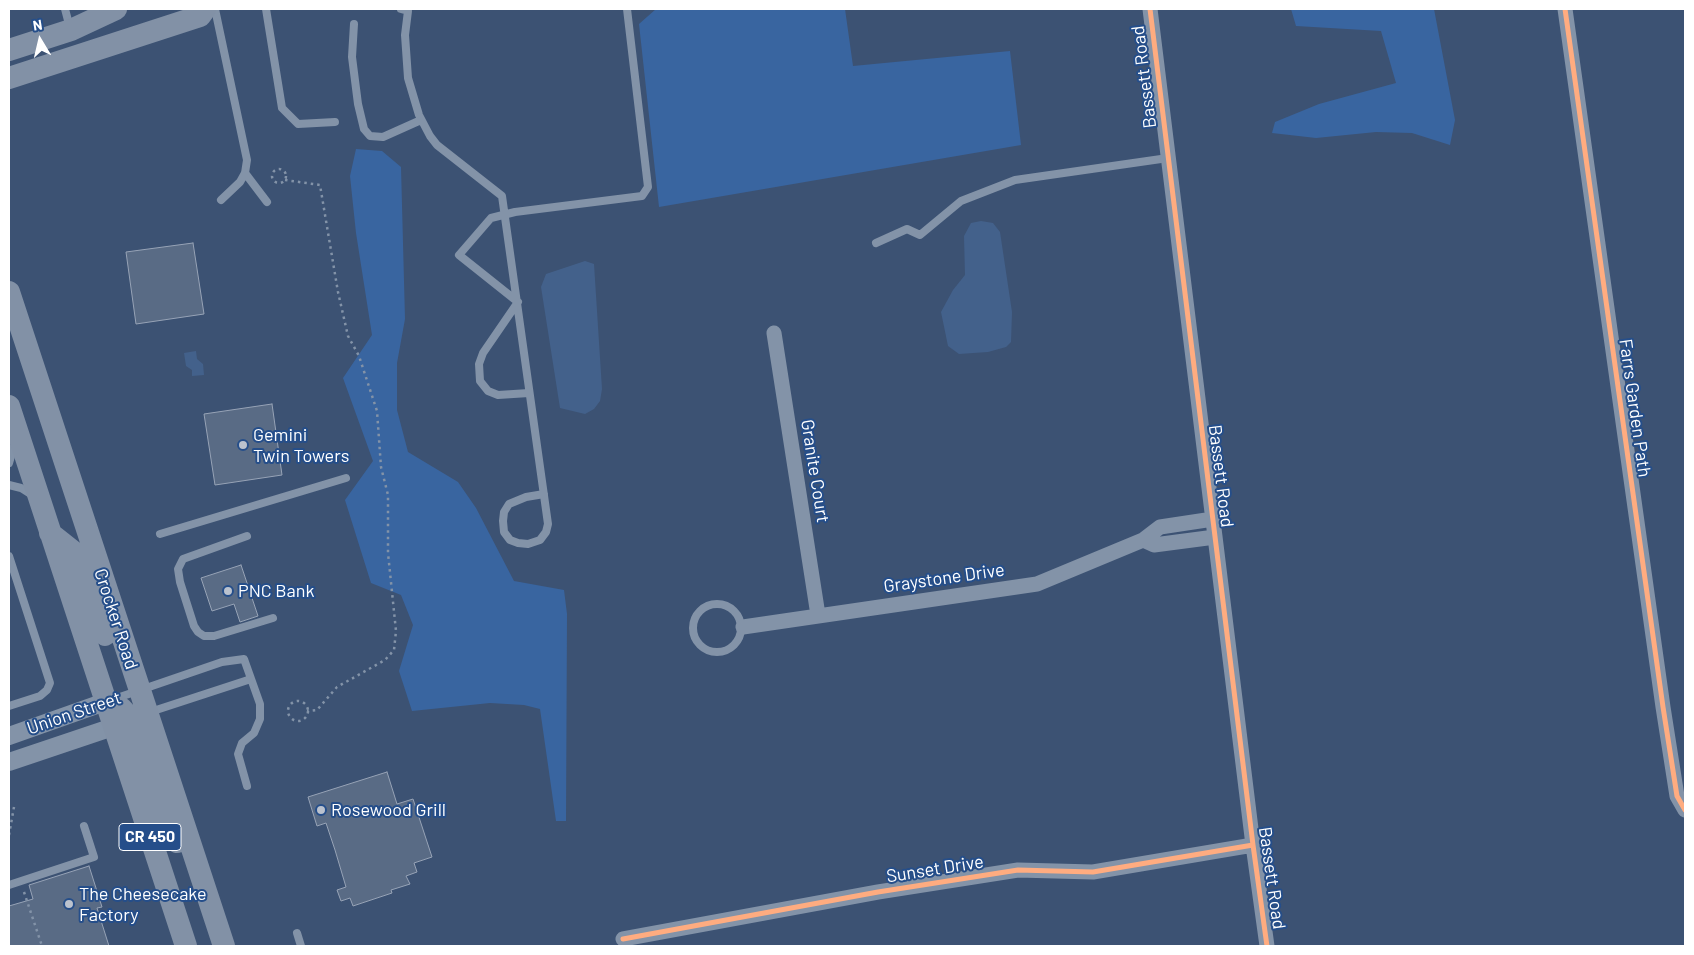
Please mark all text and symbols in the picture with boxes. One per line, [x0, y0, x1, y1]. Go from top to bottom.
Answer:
north arrow [15, 15, 65, 65]
text: N [32, 16, 44, 34]
street label: Bassett Road [1127, 24, 1161, 130]
street label: Farrs Garden Path [1615, 337, 1655, 479]
street label: Granite Court [796, 418, 834, 524]
street label: Bassett Road [1204, 423, 1238, 529]
place label: Gemini Twin Towers [253, 424, 349, 466]
marker: Gemini Twin Towers [237, 439, 249, 451]
street label: Graystone Drive [882, 559, 1006, 597]
street label: Crocker Road [90, 566, 142, 672]
place label: PNC Bank [238, 580, 314, 602]
marker: PNC Bank [222, 585, 234, 597]
street label: Union Street [24, 687, 124, 739]
place label: Rosewood Grill [331, 799, 446, 821]
marker: Rosewood Grill [315, 804, 327, 816]
road number: CR 450 [119, 824, 181, 850]
street label: Bassett Road [1254, 825, 1290, 931]
street label: Sunset Drive [885, 851, 985, 887]
place label: The Cheesecake Factory [79, 883, 207, 926]
marker: The Cheesecake Factory [63, 898, 75, 910]

